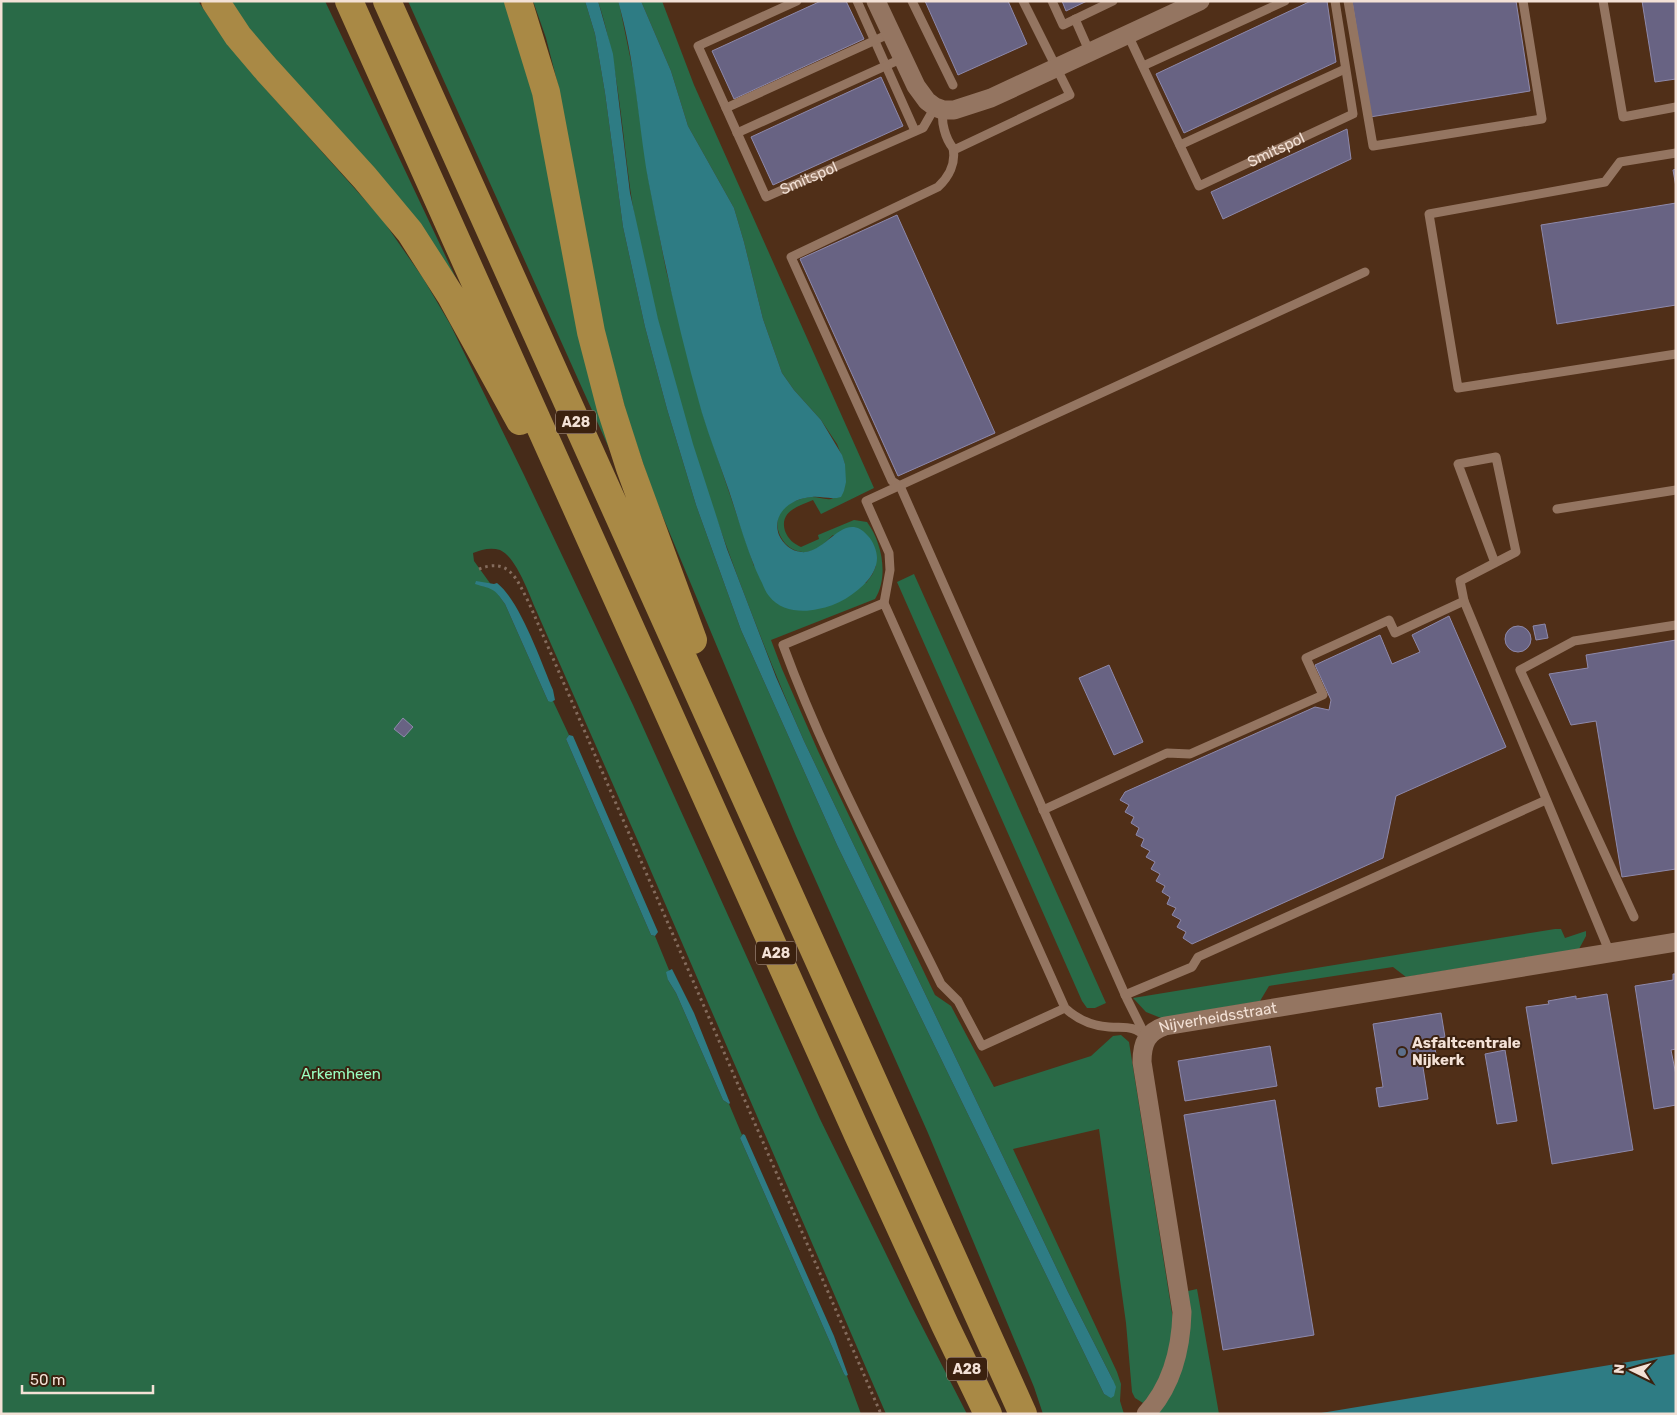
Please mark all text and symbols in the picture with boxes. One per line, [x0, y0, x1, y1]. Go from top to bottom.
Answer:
street label: Smitspol [1245, 129, 1308, 171]
street label: Smitspol [777, 158, 840, 199]
road number: A28 [556, 411, 596, 434]
road number: A28 [756, 941, 796, 964]
street label: Nijverheidsstraat [1156, 999, 1278, 1036]
place label: Asfaltcentrale Nijkerk [1412, 1034, 1521, 1069]
marker: Asfaltcentrale Nijkerk [1396, 1046, 1408, 1058]
park label: Arkemheen [301, 1065, 381, 1083]
north arrow [1607, 1345, 1657, 1395]
road number: A28 [947, 1358, 987, 1380]
scale bar [22, 1362, 154, 1394]
text: N [1611, 1363, 1628, 1375]
text: 50 m [30, 1371, 65, 1389]

